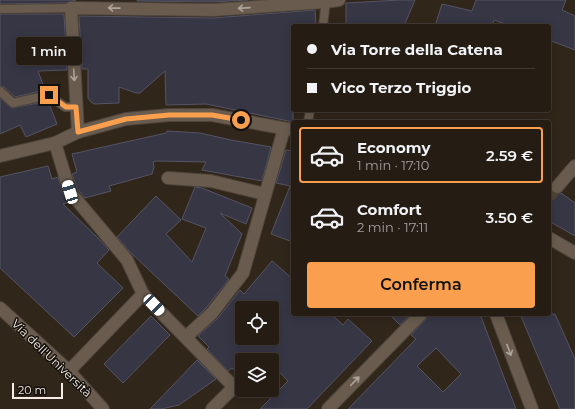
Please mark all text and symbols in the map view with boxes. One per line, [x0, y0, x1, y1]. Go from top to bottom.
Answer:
one-way arrow [108, 4, 121, 12]
one-way arrow [238, 4, 251, 11]
callout: 1 min [16, 37, 82, 65]
text: Via Torre della Catena [331, 40, 503, 59]
text: 1 min [32, 43, 66, 59]
one-way arrow [71, 68, 78, 81]
text: Vico Terzo Triggio [331, 78, 471, 97]
route end [40, 86, 58, 104]
route start [232, 111, 250, 129]
icon: car [309, 137, 345, 173]
text: Economy [357, 138, 430, 157]
text: 2.59 € [486, 146, 533, 165]
text: 1 min · 17:10 [357, 157, 429, 173]
car [61, 179, 79, 205]
icon: car [309, 199, 345, 235]
text: Comfort [357, 200, 422, 219]
text: 3.50 € [486, 208, 533, 227]
text: 2 min · 17:11 [357, 219, 428, 235]
button: Conferma [307, 262, 535, 308]
car [141, 292, 167, 318]
map controls [235, 301, 279, 397]
button: locate [235, 301, 279, 345]
street label: Via dell'Università [9, 316, 95, 400]
one-way arrow [506, 344, 514, 356]
button: layers [235, 353, 279, 397]
one-way arrow [350, 376, 360, 386]
scale bar [12, 381, 63, 400]
text: 20 m [18, 383, 46, 397]

